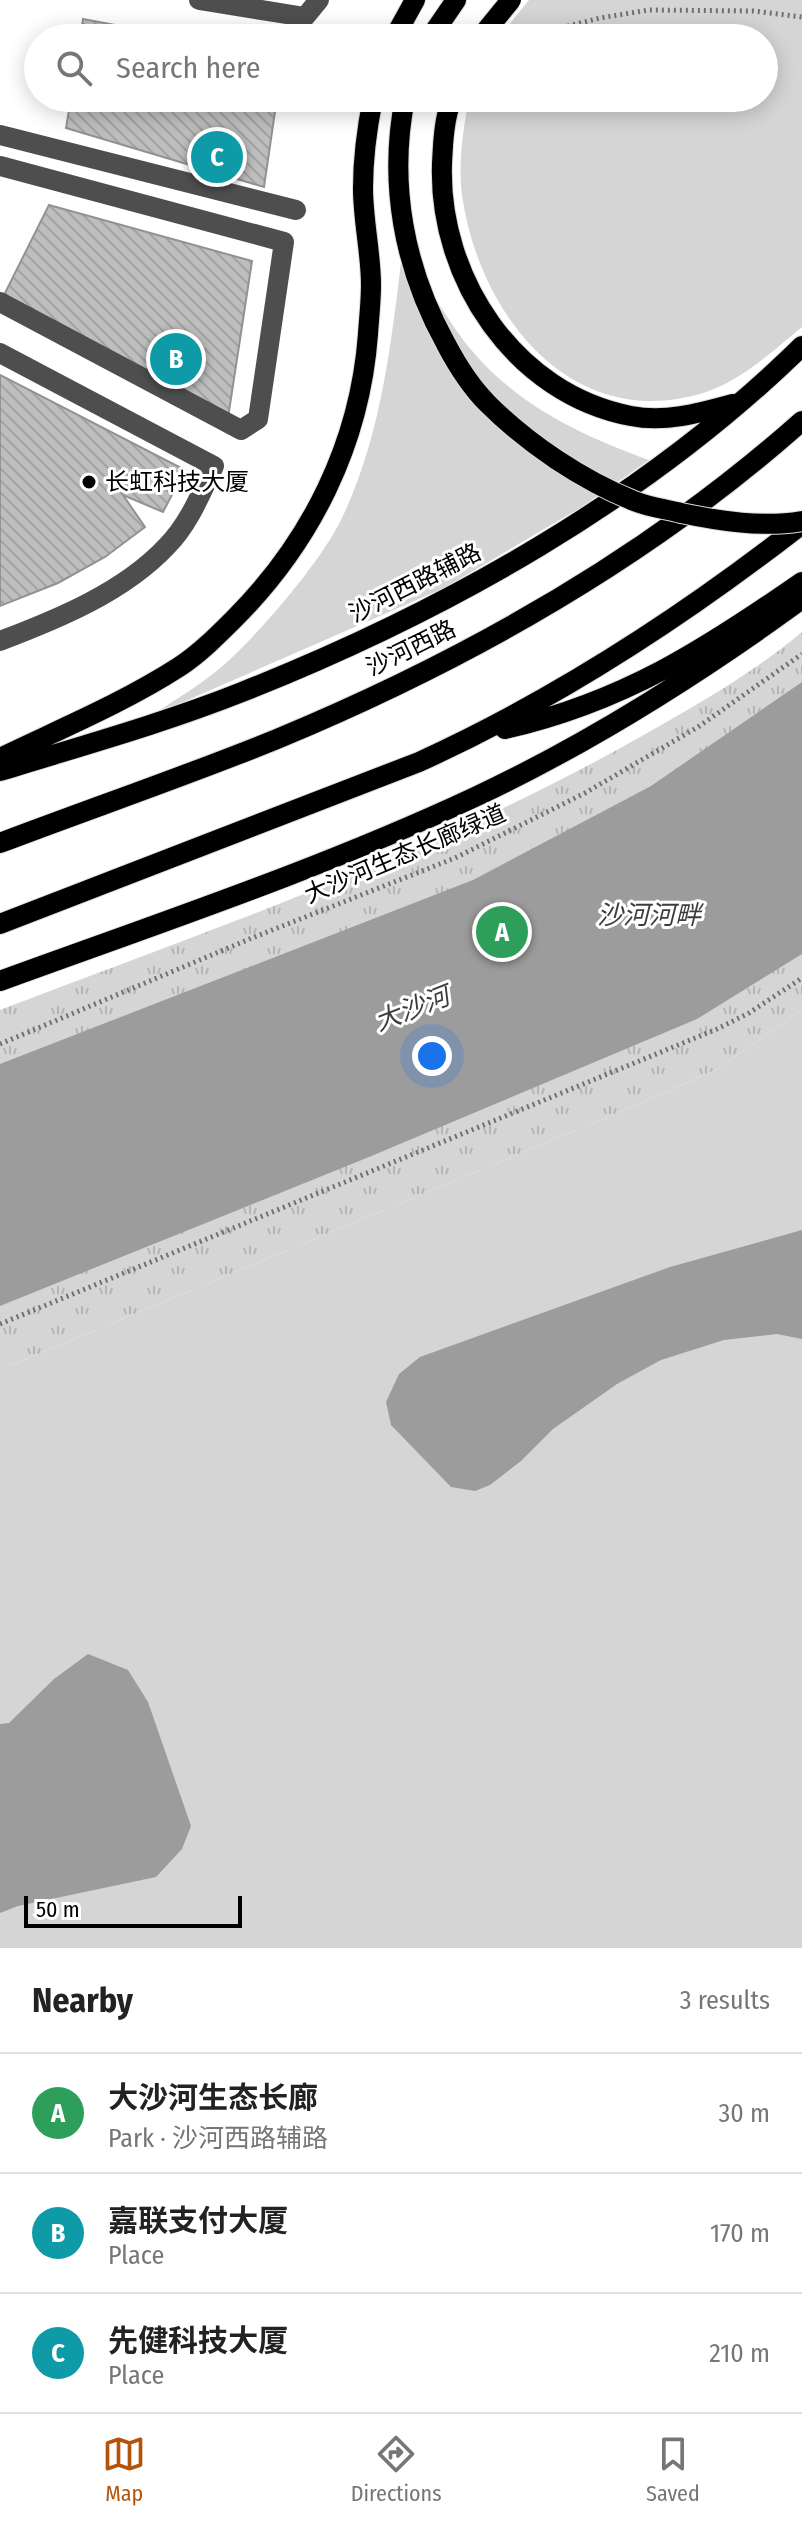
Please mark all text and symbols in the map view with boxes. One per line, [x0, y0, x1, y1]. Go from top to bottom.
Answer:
search box [24, 24, 778, 112]
icon: search [52, 46, 96, 90]
text: Search here [116, 50, 261, 86]
pin: C [191, 127, 243, 187]
pin: B [150, 329, 202, 389]
place label: 长虹科技大厦 [105, 468, 249, 496]
marker: 长虹科技大厦 [80, 473, 98, 491]
street label: 沙河西路辅路 [344, 538, 486, 628]
street label: 沙河西路 [362, 614, 460, 682]
street label: 大沙河生态长廊绿道 [300, 799, 510, 909]
water label: 沙河河畔 [597, 900, 705, 931]
pin: A [476, 902, 528, 962]
water label: 大沙河 [370, 979, 459, 1037]
your location [412, 1036, 452, 1076]
scale bar [24, 1892, 242, 1928]
text: 50 m [36, 1896, 80, 1923]
text: Nearby [32, 1980, 133, 2021]
text: 3 results [680, 1985, 770, 2016]
text: 大沙河生态长廊 [108, 2080, 318, 2116]
text: A [51, 2098, 65, 2129]
text: 30 m [719, 2098, 770, 2129]
text: Park · 沙河西路辅路 [108, 2123, 328, 2154]
text: 嘉联支付大厦 [108, 2203, 288, 2239]
text: B [51, 2218, 65, 2249]
text: 170 m [710, 2218, 770, 2249]
text: Place [108, 2240, 164, 2271]
text: 先健科技大厦 [108, 2323, 288, 2359]
text: C [51, 2338, 65, 2369]
text: 210 m [709, 2338, 770, 2369]
text: Place [108, 2360, 164, 2391]
tab: Map [102, 2432, 146, 2507]
tab: Directions [351, 2432, 442, 2507]
tab: Saved [646, 2432, 700, 2507]

